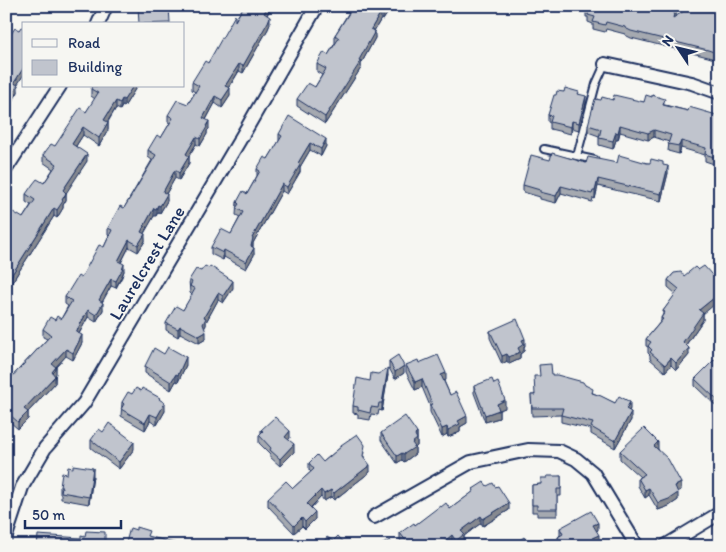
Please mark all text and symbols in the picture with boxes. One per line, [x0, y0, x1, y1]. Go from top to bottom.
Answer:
legend [22, 22, 185, 88]
north arrow [654, 22, 704, 72]
text: N [658, 32, 677, 50]
text: Road [68, 34, 101, 52]
text: Building [68, 58, 122, 76]
street label: Laurelcrest Lane [104, 202, 190, 324]
scale bar [25, 497, 121, 529]
text: 50 m [32, 506, 65, 524]

